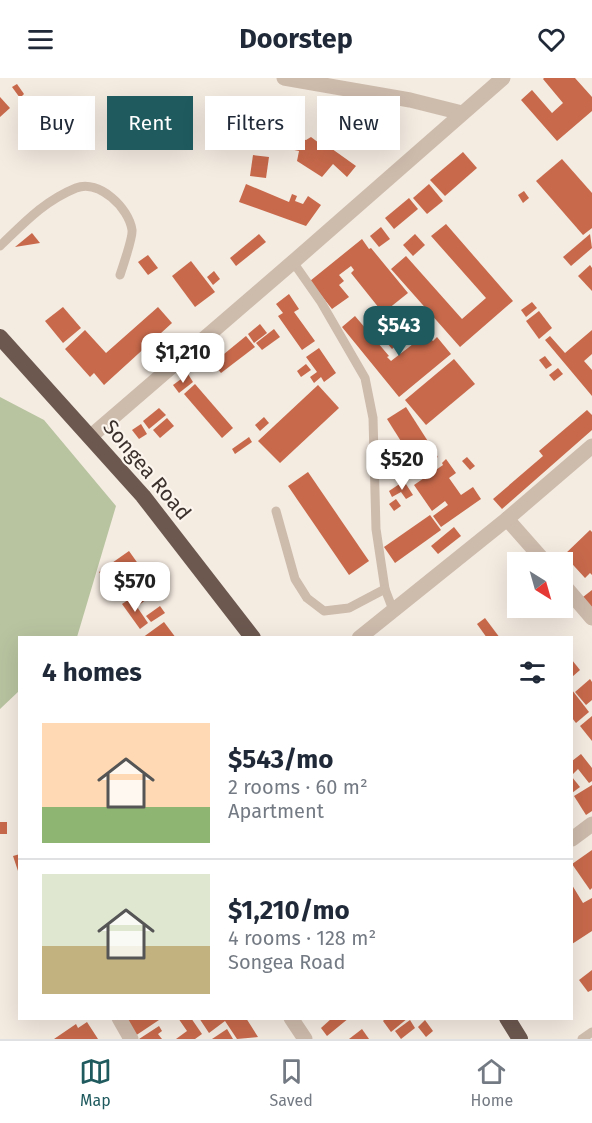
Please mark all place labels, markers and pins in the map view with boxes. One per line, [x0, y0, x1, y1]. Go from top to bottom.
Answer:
pin: $543 [363, 306, 435, 357]
pin: $1,210 [134, 333, 232, 384]
pin: $520 [366, 440, 438, 491]
pin: $570 [99, 562, 171, 613]

